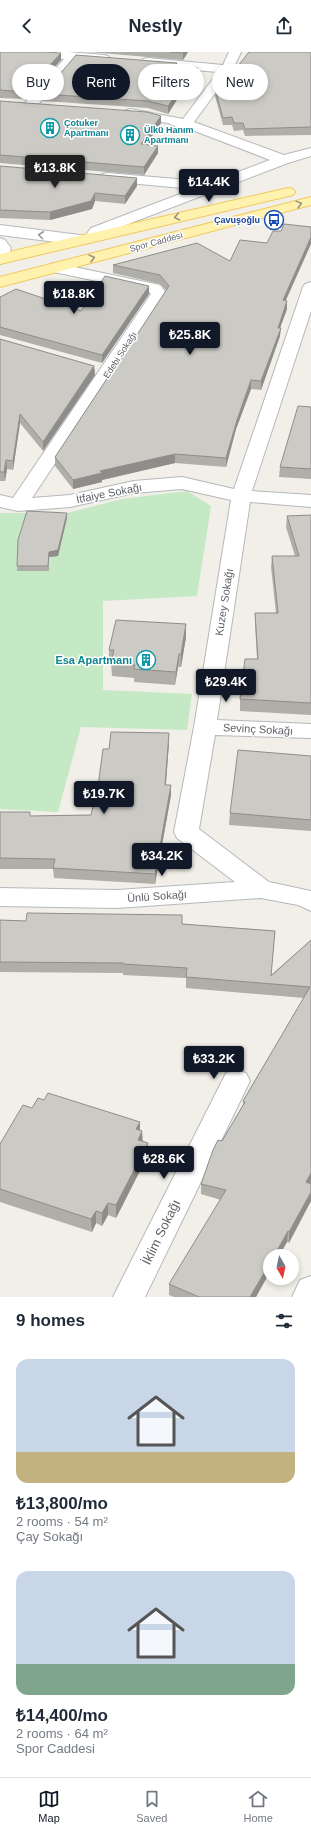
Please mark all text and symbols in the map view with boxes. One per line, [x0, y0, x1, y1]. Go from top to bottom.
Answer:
icon: back [16, 15, 38, 37]
icon: share [273, 15, 295, 37]
text: Nestly [128, 16, 183, 36]
chip: Buy [12, 64, 64, 100]
chip: Rent [72, 64, 130, 100]
chip: Filters [138, 64, 204, 100]
chip: New [212, 64, 268, 100]
building icon: Çotuker Apartmanı [39, 117, 61, 139]
place label: Çotuker Apartmanı [64, 118, 109, 138]
building icon: Ülkü Hanım Apartmanı [119, 124, 141, 146]
place label: Ülkü Hanım Apartmanı [144, 125, 194, 145]
pin: ₺13.8K [22, 155, 88, 189]
text: ₺13.8K [34, 160, 76, 175]
pin: ₺14.4K [176, 169, 242, 203]
text: ₺14.4K [188, 174, 230, 189]
one-way arrow [295, 200, 302, 209]
bus stop icon: Çavuşoğlu [263, 209, 285, 231]
one-way arrow [174, 213, 181, 221]
place label: Çavuşoğlu [214, 215, 260, 225]
street label: Spor Caddesi [128, 230, 184, 254]
one-way arrow [38, 231, 44, 240]
one-way arrow [89, 255, 95, 263]
pin: ₺18.8K [41, 281, 107, 315]
text: ₺18.8K [53, 286, 95, 301]
pin: ₺25.8K [157, 322, 223, 356]
text: ₺25.8K [169, 327, 211, 342]
street label: Edebi Sokağı [101, 330, 139, 380]
street label: İtfaiye Sokağı [75, 481, 143, 505]
street label: Kuzey Sokağı [213, 568, 235, 636]
building icon: Esa Apartmanı [135, 649, 157, 671]
place label: Esa Apartmanı [55, 654, 132, 666]
pin: ₺29.4K [193, 669, 259, 703]
text: ₺29.4K [205, 674, 247, 689]
street label: Sevinç Sokağı [223, 721, 293, 737]
pin: ₺19.7K [71, 781, 137, 815]
text: ₺19.7K [83, 786, 125, 801]
pin: ₺34.2K [129, 843, 195, 877]
text: ₺34.2K [141, 848, 183, 863]
street label: Ünlü Sokağı [127, 888, 187, 904]
pin: ₺33.2K [181, 1046, 247, 1080]
text: ₺33.2K [193, 1051, 235, 1066]
pin: ₺28.6K [131, 1146, 197, 1180]
text: ₺28.6K [143, 1151, 185, 1166]
street label: İklim Sokağı [139, 1197, 183, 1267]
north arrow [263, 1249, 299, 1285]
map controls [263, 1249, 299, 1285]
icon: filters [273, 1310, 295, 1332]
text: 9 homes [16, 1311, 85, 1330]
icon: home [120, 1385, 192, 1457]
text: ₺13,800/mo [16, 1494, 108, 1513]
text: 2 rooms · 54 m² [16, 1514, 108, 1529]
text: Çay Sokağı [16, 1529, 83, 1544]
icon: home [120, 1597, 192, 1669]
text: ₺14,400/mo [16, 1706, 108, 1725]
text: 2 rooms · 64 m² [16, 1726, 108, 1741]
text: Spor Caddesi [16, 1741, 95, 1756]
tab: Map [38, 1788, 60, 1824]
tab: Saved [136, 1788, 167, 1824]
tab: Home [244, 1788, 273, 1824]

